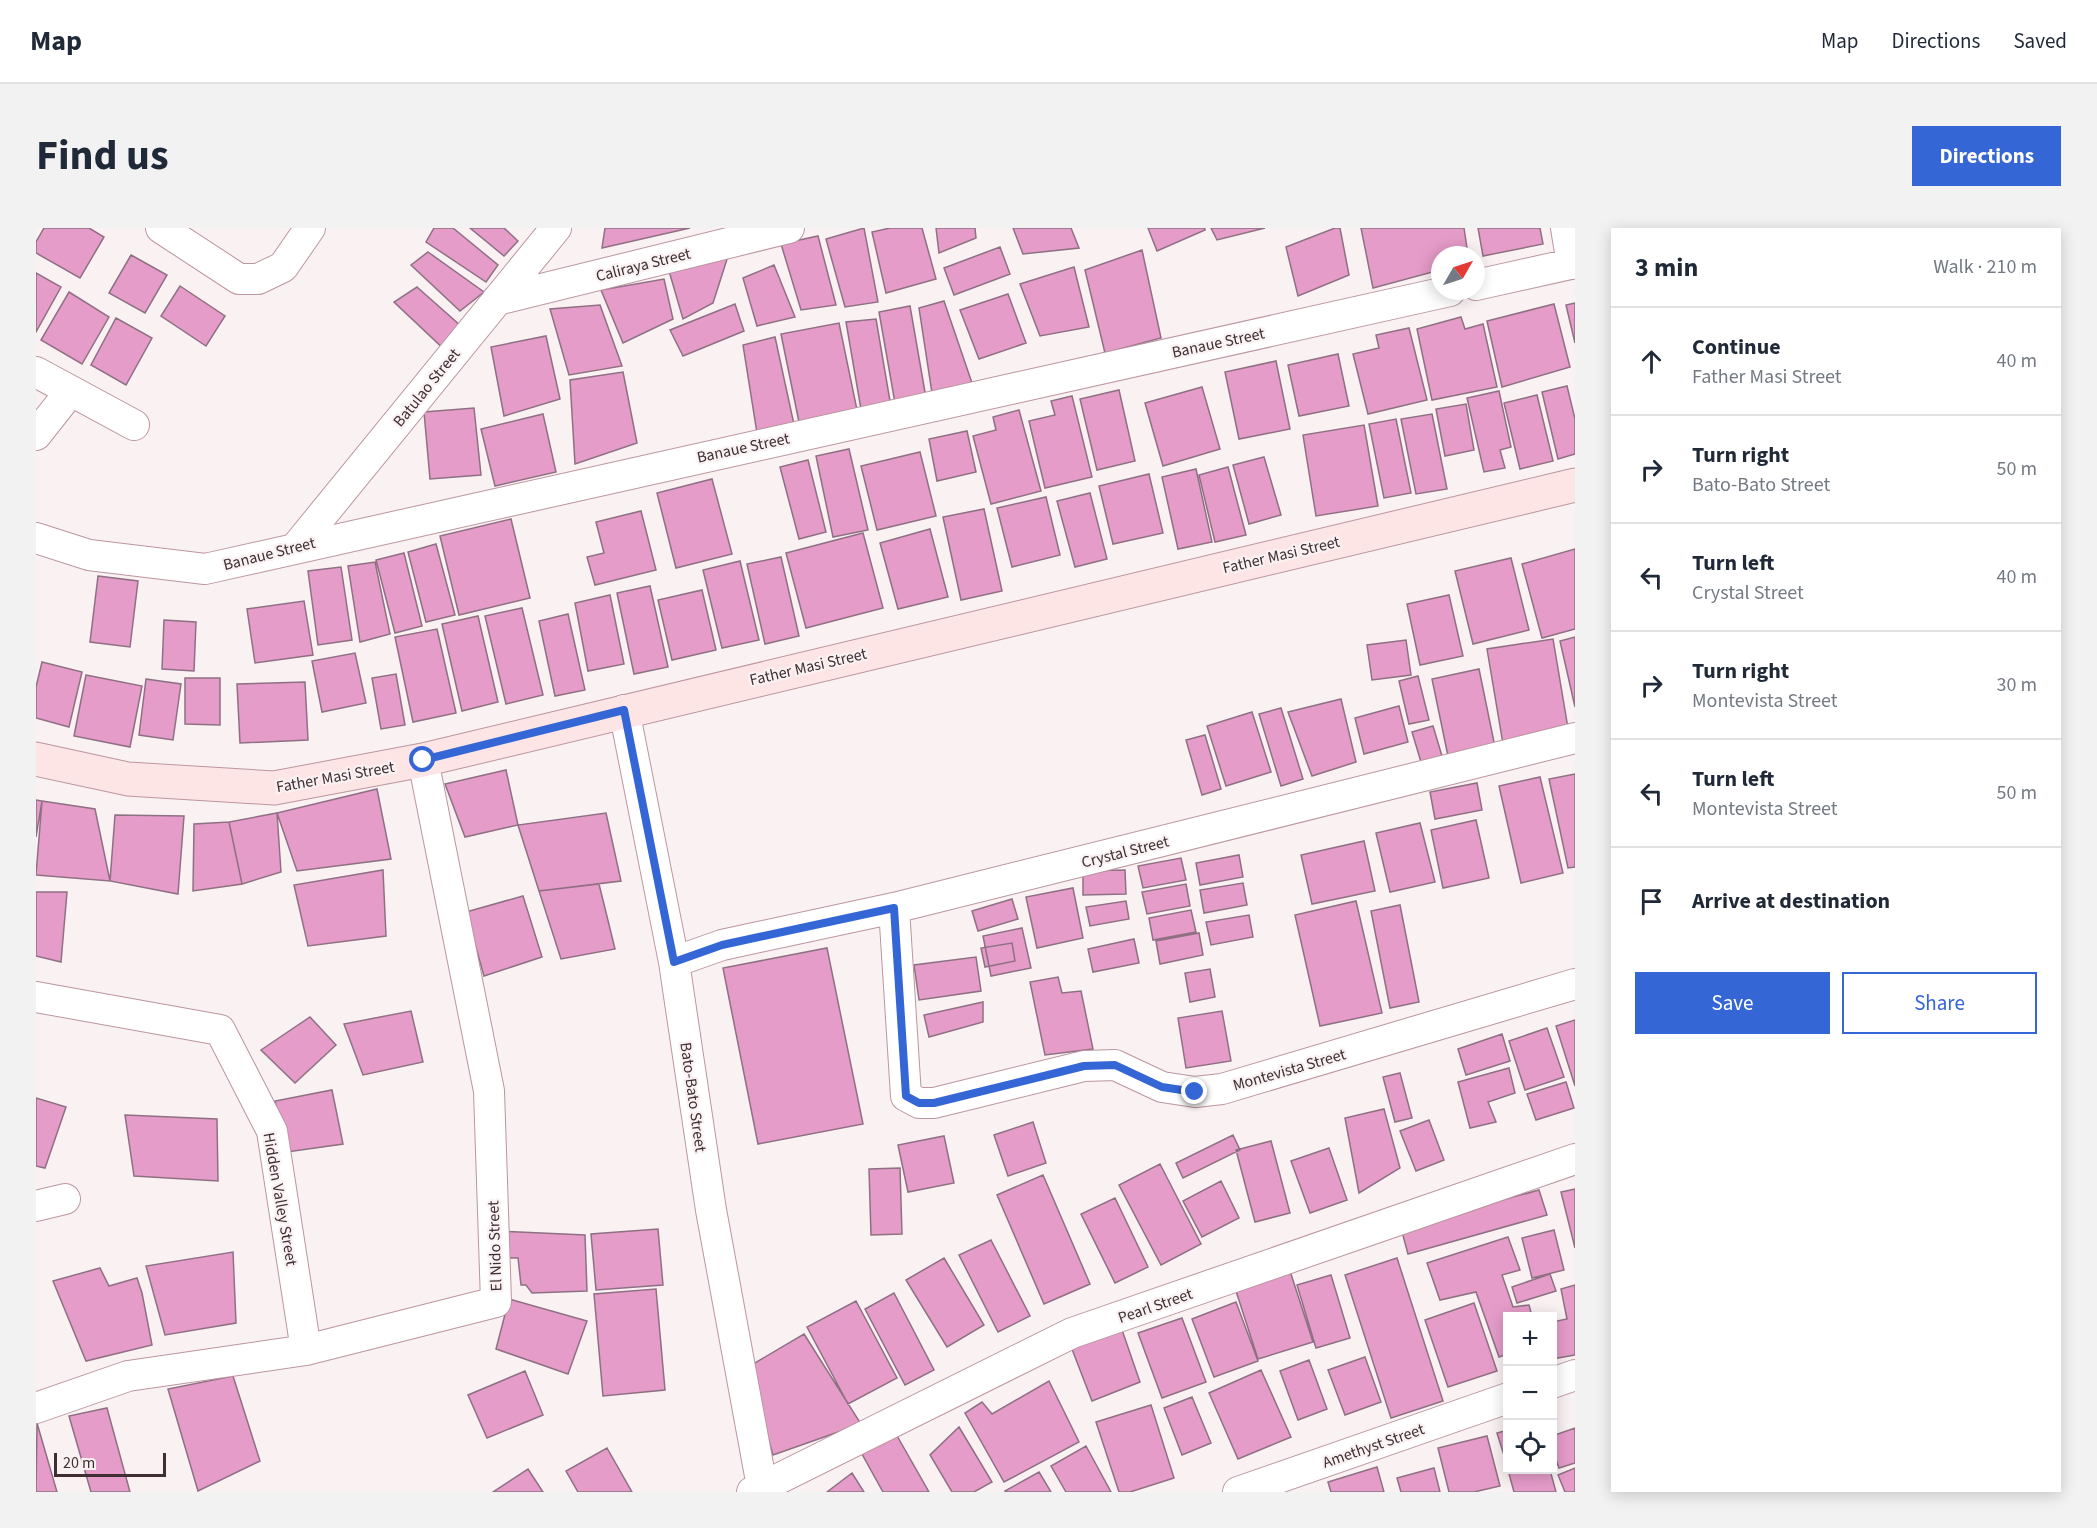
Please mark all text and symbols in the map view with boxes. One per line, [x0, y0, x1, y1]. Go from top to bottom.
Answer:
text: Map [30, 21, 82, 61]
text: Map [1821, 26, 1859, 56]
text: Directions [1892, 26, 1980, 56]
text: Saved [2013, 26, 2067, 56]
text: Find us [36, 126, 169, 186]
button: Directions [1912, 126, 2061, 186]
street label: Caliraya Street [594, 242, 694, 287]
north arrow [1431, 246, 1485, 300]
text: 3 min [1635, 249, 1698, 286]
text: Walk · 210 m [1933, 253, 2037, 281]
street label: Banaue Street [1170, 322, 1267, 364]
text: Continue [1692, 331, 1781, 363]
street label: Batulao Street [388, 343, 466, 432]
icon: ahead [1635, 345, 1668, 378]
text: 40 m [1997, 347, 2037, 375]
text: Father Masi Street [1692, 363, 1842, 391]
street label: Banaue Street [695, 427, 792, 469]
text: Turn right [1692, 439, 1789, 471]
icon: right [1635, 453, 1668, 486]
text: 50 m [1997, 455, 2037, 483]
text: Bato-Bato Street [1692, 471, 1830, 499]
street label: Father Masi Street [1220, 531, 1343, 579]
street label: Banaue Street [221, 532, 318, 576]
text: Turn left [1692, 547, 1774, 579]
icon: left [1635, 561, 1668, 594]
text: 40 m [1997, 563, 2037, 591]
text: Crystal Street [1692, 579, 1804, 607]
street label: Father Masi Street [747, 643, 870, 691]
text: Turn right [1692, 655, 1789, 687]
icon: right [1635, 669, 1668, 702]
text: 30 m [1997, 671, 2037, 699]
text: Montevista Street [1692, 687, 1838, 715]
route start [409, 746, 435, 772]
street label: Father Masi Street [274, 756, 397, 798]
text: Turn left [1692, 763, 1774, 795]
icon: left [1635, 777, 1668, 810]
text: 50 m [1997, 779, 2037, 807]
text: Montevista Street [1692, 795, 1838, 823]
street label: Crystal Street [1079, 830, 1172, 873]
icon: arrive [1635, 885, 1668, 918]
text: Arrive at destination [1692, 885, 1890, 917]
button: Save [1635, 972, 1830, 1034]
button: Share [1842, 972, 2037, 1034]
street label: Bato-Bato Street [674, 1041, 712, 1154]
street label: Montevista Street [1230, 1043, 1349, 1097]
route end [1181, 1078, 1207, 1104]
street label: Hidden Valley Street [257, 1131, 303, 1268]
street label: El Nido Street [482, 1200, 508, 1292]
street label: Pearl Street [1115, 1283, 1196, 1329]
map controls [1503, 1312, 1557, 1474]
button: + [1503, 1312, 1557, 1366]
button: − [1503, 1366, 1557, 1420]
street label: Amethyst Street [1319, 1418, 1428, 1474]
button: locate [1503, 1420, 1557, 1474]
scale bar [54, 1450, 166, 1478]
text: 20 m [63, 1452, 95, 1474]

